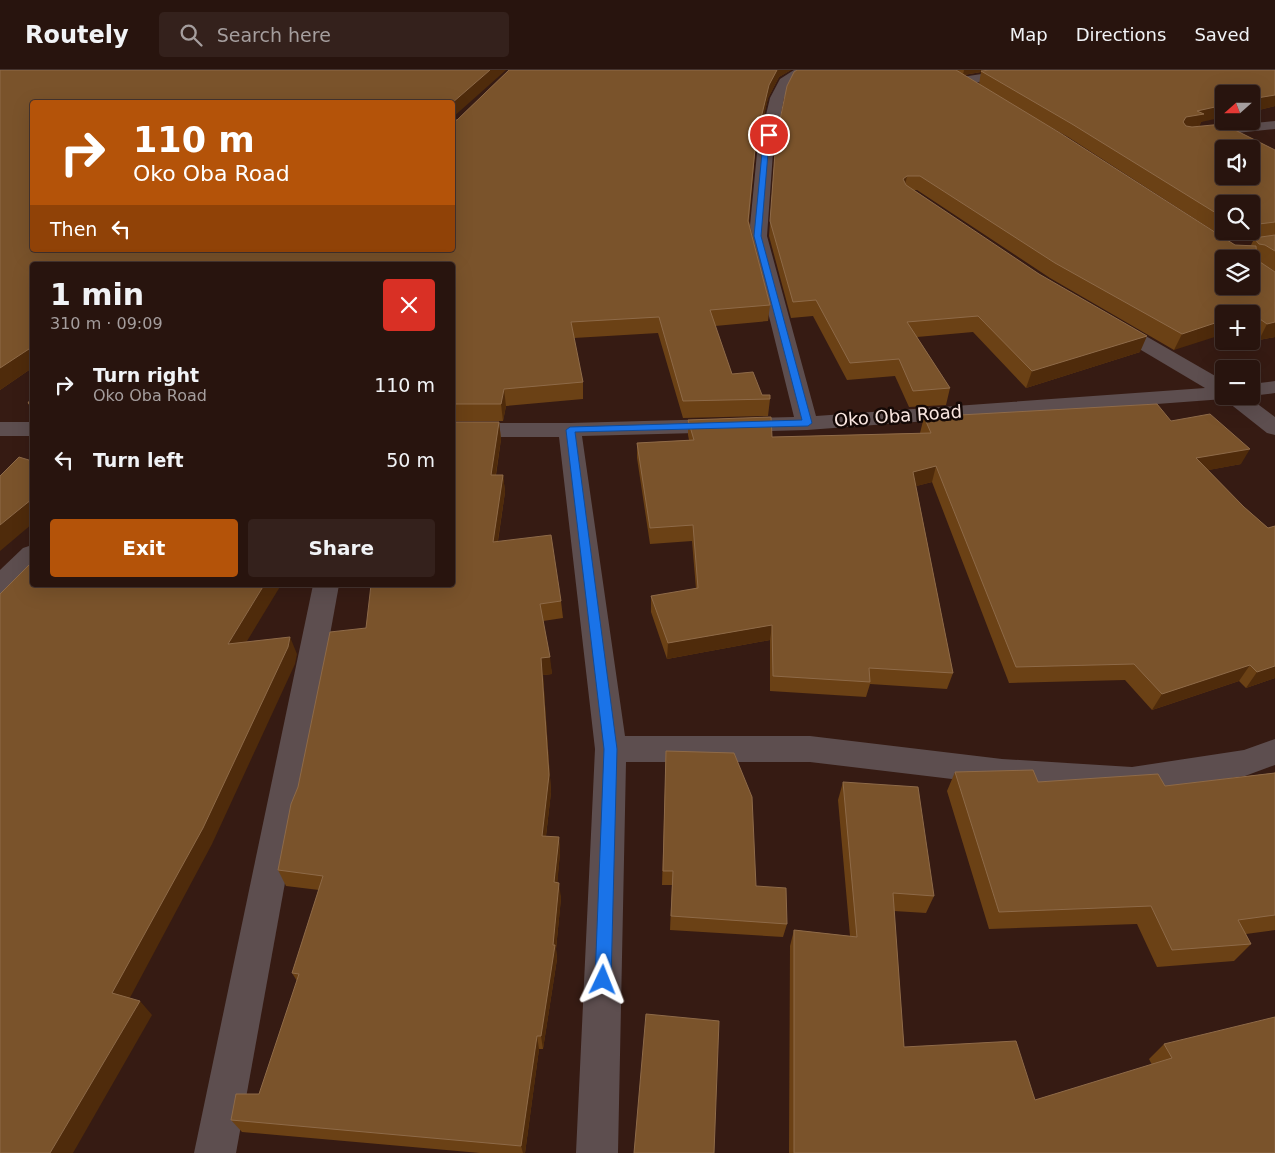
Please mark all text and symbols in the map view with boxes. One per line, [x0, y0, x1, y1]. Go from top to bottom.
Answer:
search box [159, 12, 509, 57]
text: Routely [25, 21, 129, 49]
icon: search [177, 21, 205, 49]
text: Search here [217, 24, 331, 46]
text: Map [1010, 24, 1048, 45]
text: Directions [1076, 24, 1166, 45]
text: Saved [1194, 24, 1250, 45]
north arrow [1215, 85, 1260, 130]
map controls [1215, 85, 1260, 405]
pin [748, 114, 790, 156]
icon: right [50, 120, 115, 185]
text: 110 m [133, 120, 255, 160]
icon: arrive [755, 121, 783, 149]
button: sound [1215, 140, 1260, 185]
text: Oko Oba Road [133, 161, 290, 186]
button: search [1215, 195, 1260, 240]
icon: left [107, 215, 135, 243]
text: Then [50, 218, 97, 240]
button: layers [1215, 250, 1260, 295]
text: 1 min [50, 277, 144, 312]
button: close [383, 279, 435, 331]
button: + [1215, 305, 1260, 350]
text: 310 m · 09:09 [50, 314, 163, 333]
button: − [1215, 360, 1260, 405]
text: Turn right [93, 364, 199, 386]
icon: right [50, 371, 78, 399]
text: 110 m [374, 374, 435, 396]
text: Oko Oba Road [93, 386, 207, 405]
street label: Oko Oba Road [833, 401, 963, 430]
icon: left [50, 446, 78, 474]
text: Turn left [93, 449, 184, 471]
text: 50 m [386, 449, 435, 471]
button: Exit [50, 519, 238, 577]
button: Share [248, 519, 435, 577]
position arrow [576, 953, 628, 1005]

